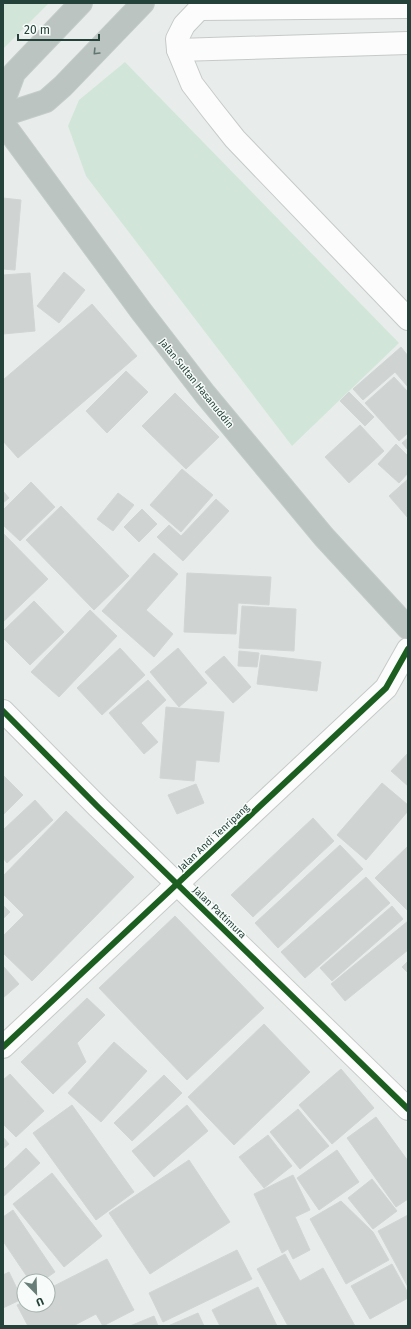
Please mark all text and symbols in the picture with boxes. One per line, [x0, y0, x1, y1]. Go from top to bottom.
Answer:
scale bar [18, 16, 99, 42]
text: 20 m [24, 23, 50, 37]
one-way arrow [94, 47, 101, 55]
street label: Jalan Sultan Hasanuddin [157, 337, 236, 431]
street label: Jalan Andi Tenripang [176, 801, 252, 874]
street label: Jalan Pattimura [190, 884, 248, 941]
north arrow [16, 1273, 56, 1313]
text: U [34, 1294, 46, 1309]

